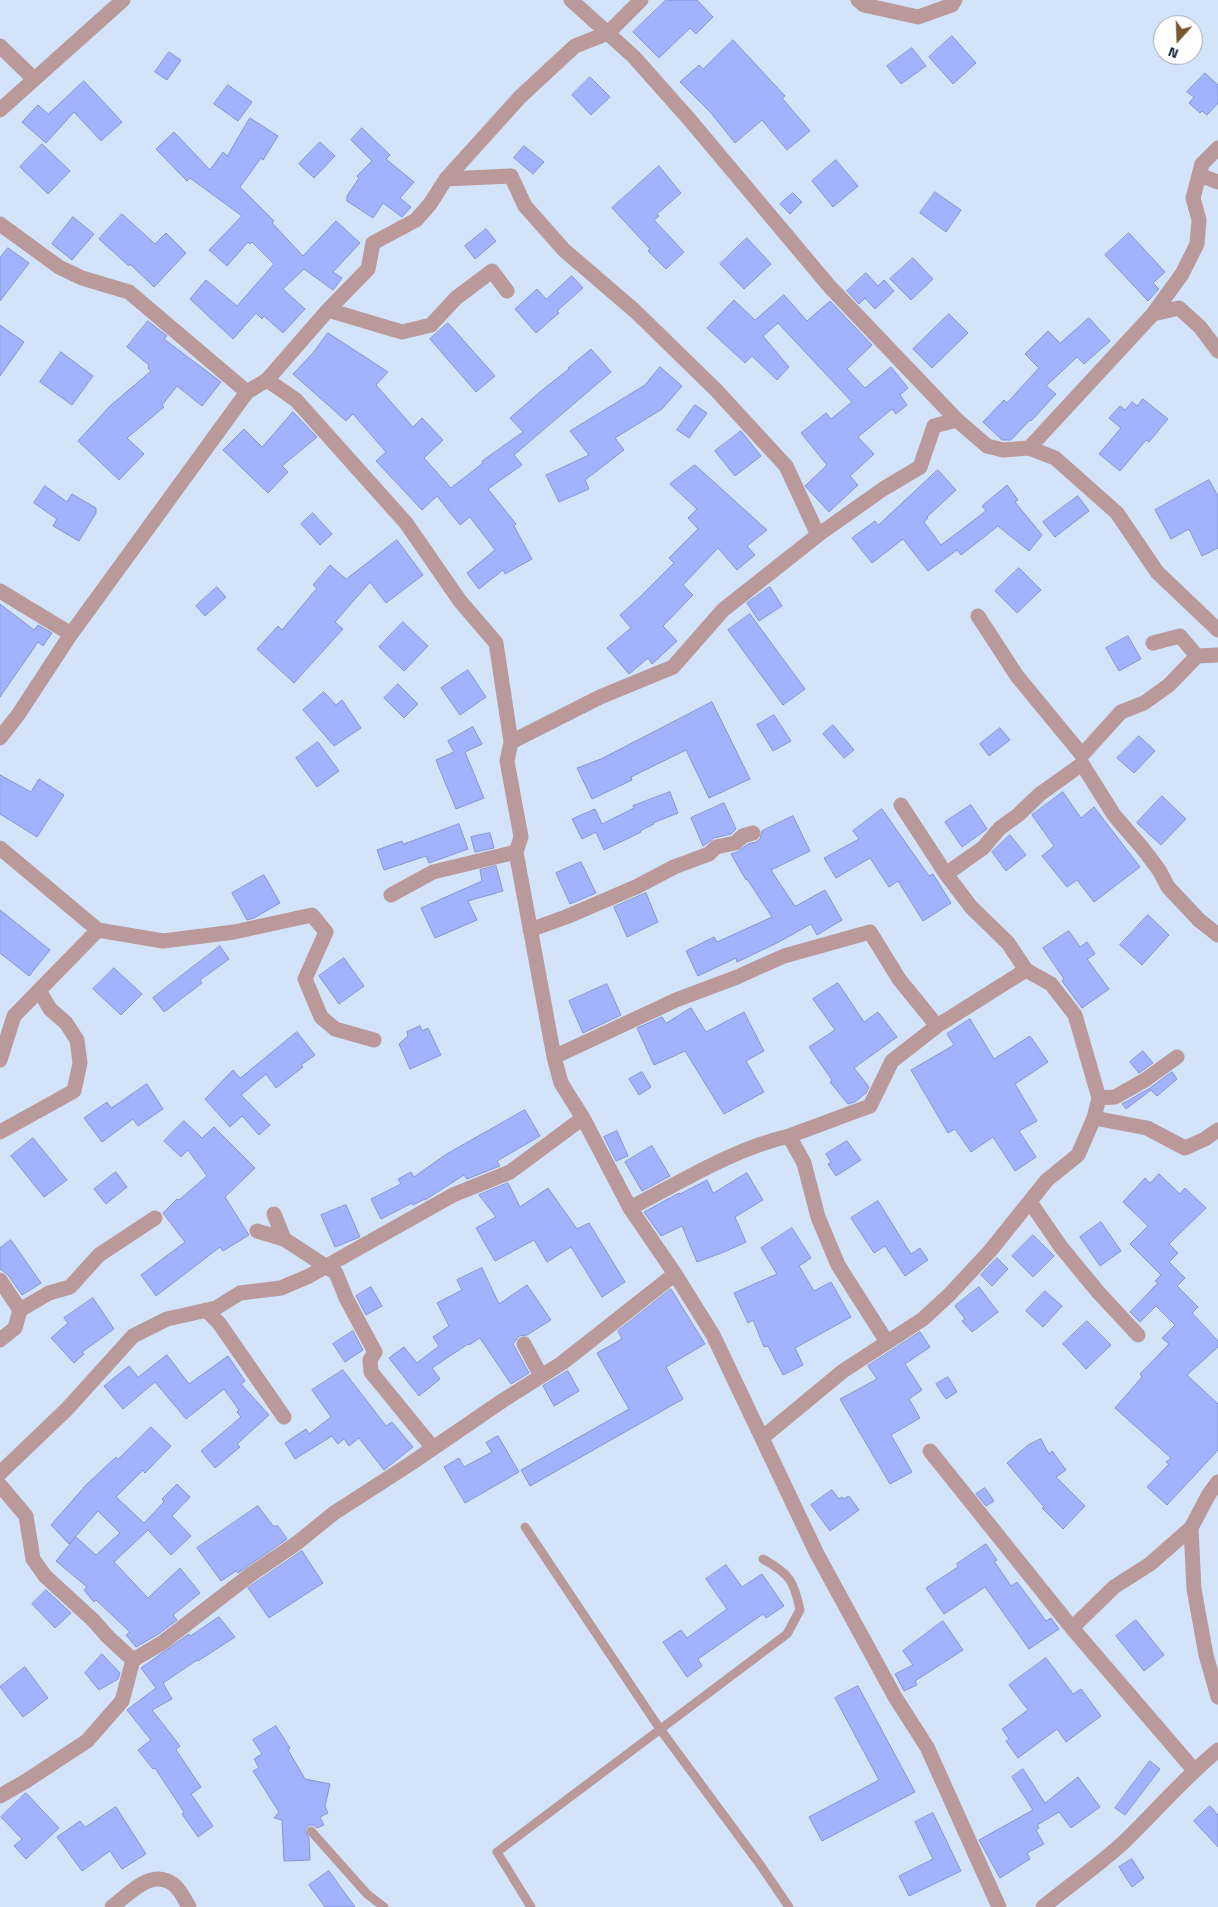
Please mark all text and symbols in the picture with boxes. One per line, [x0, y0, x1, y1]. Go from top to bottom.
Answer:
north arrow [1153, 15, 1203, 65]
text: N [1165, 42, 1181, 65]

